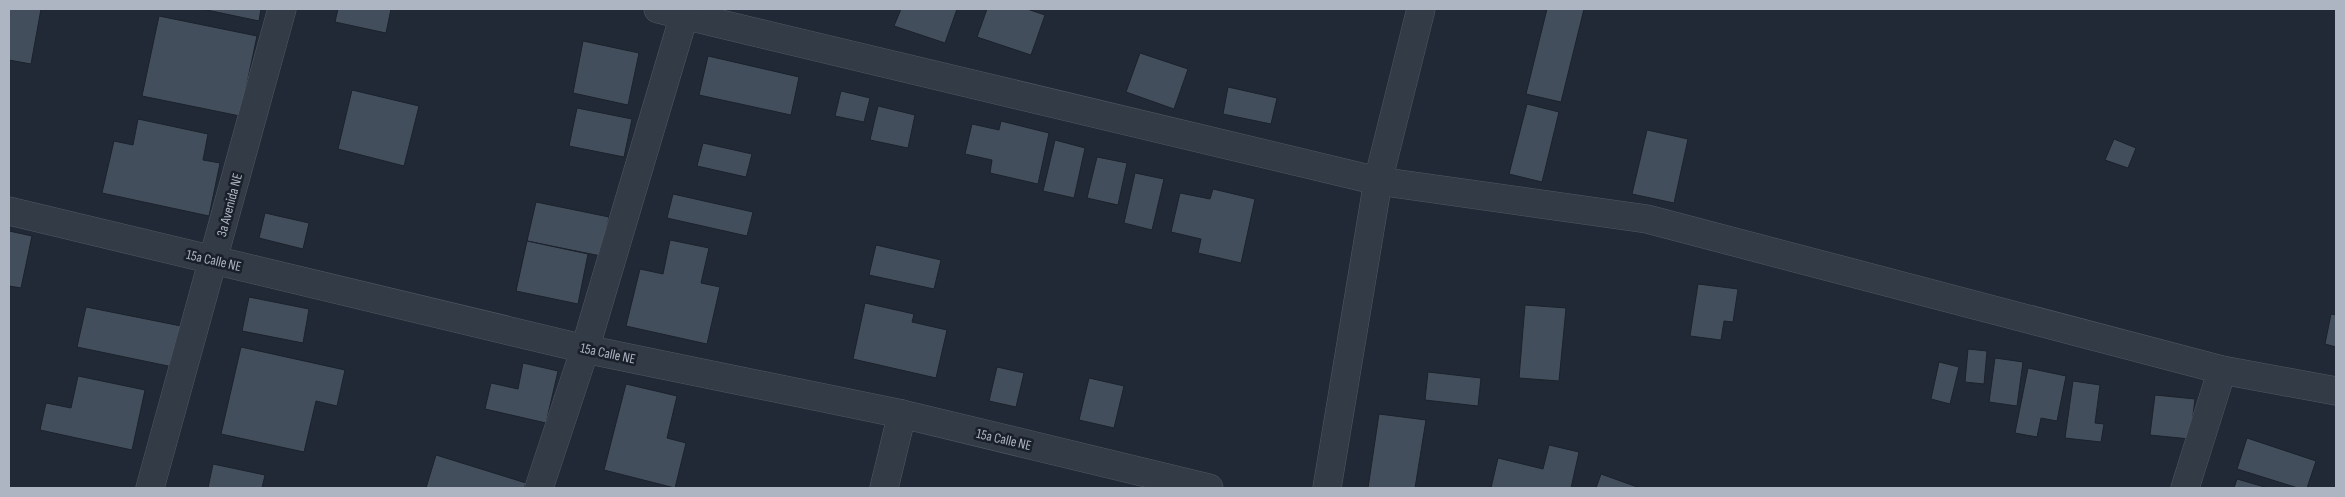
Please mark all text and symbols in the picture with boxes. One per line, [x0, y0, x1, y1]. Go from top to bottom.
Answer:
street label: 3a Avenida NE [213, 171, 246, 239]
street label: 15a Calle NE [185, 246, 243, 275]
street label: 15a Calle NE [579, 339, 637, 368]
street label: 15a Calle NE [975, 425, 1033, 454]

